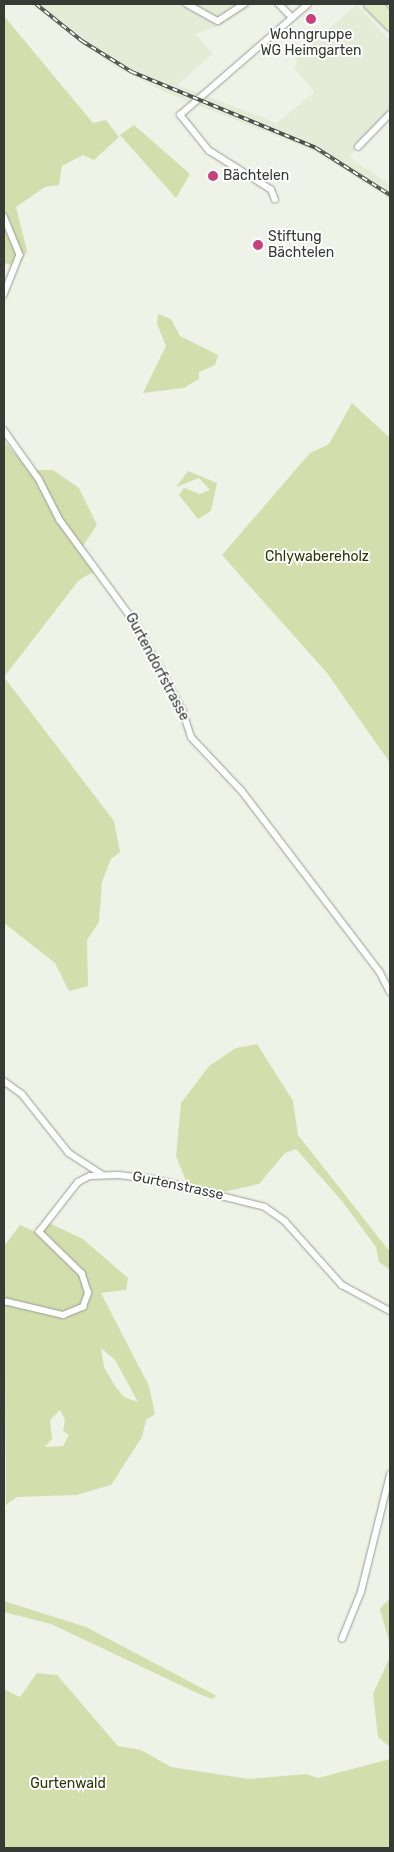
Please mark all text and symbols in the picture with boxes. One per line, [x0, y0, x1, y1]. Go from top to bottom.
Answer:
marker: Wohngruppe WG Heimgarten [305, 13, 317, 25]
place label: Wohngruppe WG Heimgarten [261, 27, 361, 59]
place label: Bächtelen [223, 168, 289, 184]
marker: Bächtelen [207, 170, 219, 182]
place label: Stiftung Bächtelen [268, 229, 334, 262]
marker: Stiftung Bächtelen [252, 239, 264, 251]
park label: Chlywabereholz [265, 549, 369, 565]
street label: Gurtendorfstrasse [121, 610, 193, 724]
street label: Gurtenstrasse [131, 1168, 225, 1204]
park label: Gurtenwald [30, 1776, 106, 1792]

